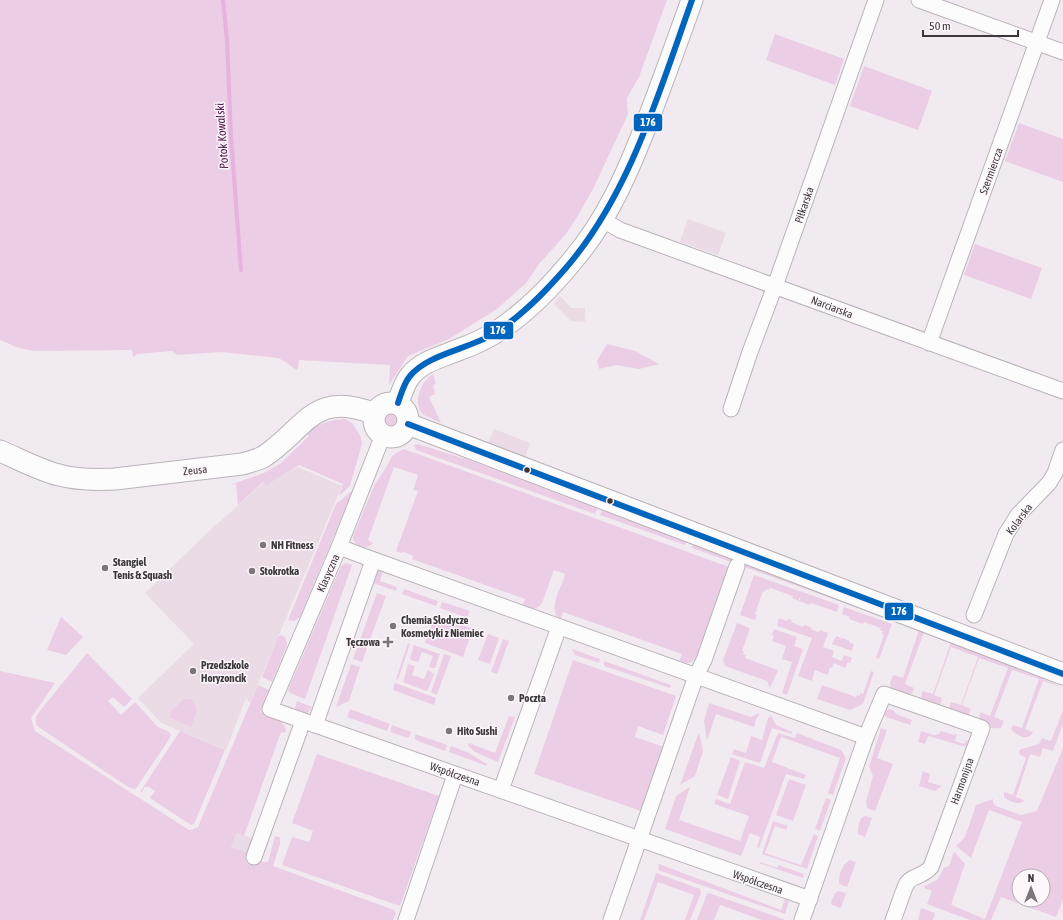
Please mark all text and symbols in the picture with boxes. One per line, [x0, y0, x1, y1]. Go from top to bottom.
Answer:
scale bar [923, 12, 1018, 38]
text: 50 m [929, 19, 951, 33]
water label: Potok Kowalski [213, 102, 231, 170]
line badge: 176 [633, 113, 663, 132]
text: 176 [640, 116, 656, 128]
street label: Szermiercza [977, 146, 1005, 196]
street label: Piłkarska [792, 185, 816, 225]
street label: Narciarska [809, 294, 855, 320]
line badge: 176 [483, 321, 514, 340]
text: 176 [490, 324, 506, 336]
street label: Zeusa [182, 463, 208, 477]
unlabelled marker [522, 465, 532, 475]
unlabelled marker [605, 496, 615, 506]
street label: Kolarska [1004, 501, 1034, 537]
place label: NH Fitness [271, 539, 314, 551]
marker: NH Fitness [258, 540, 268, 550]
street label: Klasyczna [314, 552, 342, 594]
place label: Stangiel Tenis & Squash [113, 556, 172, 581]
marker: Stangiel Tenis & Squash [100, 563, 110, 573]
place label: Stokrotka [260, 565, 299, 577]
marker: Stokrotka [247, 566, 257, 576]
line badge: 176 [884, 602, 914, 621]
text: 176 [891, 605, 907, 617]
place label: Chemia Słodycze Kosmetyki z Niemiec [401, 614, 485, 639]
marker: Chemia Słodycze Kosmetyki z Niemiec [388, 621, 398, 631]
place label: Tęczowa [346, 636, 380, 648]
marker: Tęczowa [383, 637, 393, 647]
place label: Przedszkole Horyzoncik [201, 659, 249, 684]
marker: Przedszkole Horyzoncik [188, 666, 198, 676]
place label: Poczta [519, 692, 546, 704]
marker: Poczta [506, 693, 516, 703]
place label: Hito Sushi [457, 725, 498, 737]
marker: Hito Sushi [444, 726, 454, 736]
street label: Harmonijna [948, 756, 976, 806]
street label: Współczesna [428, 760, 482, 788]
street label: Współczesna [731, 868, 785, 896]
north arrow [1011, 868, 1051, 908]
text: N [1028, 872, 1034, 884]

